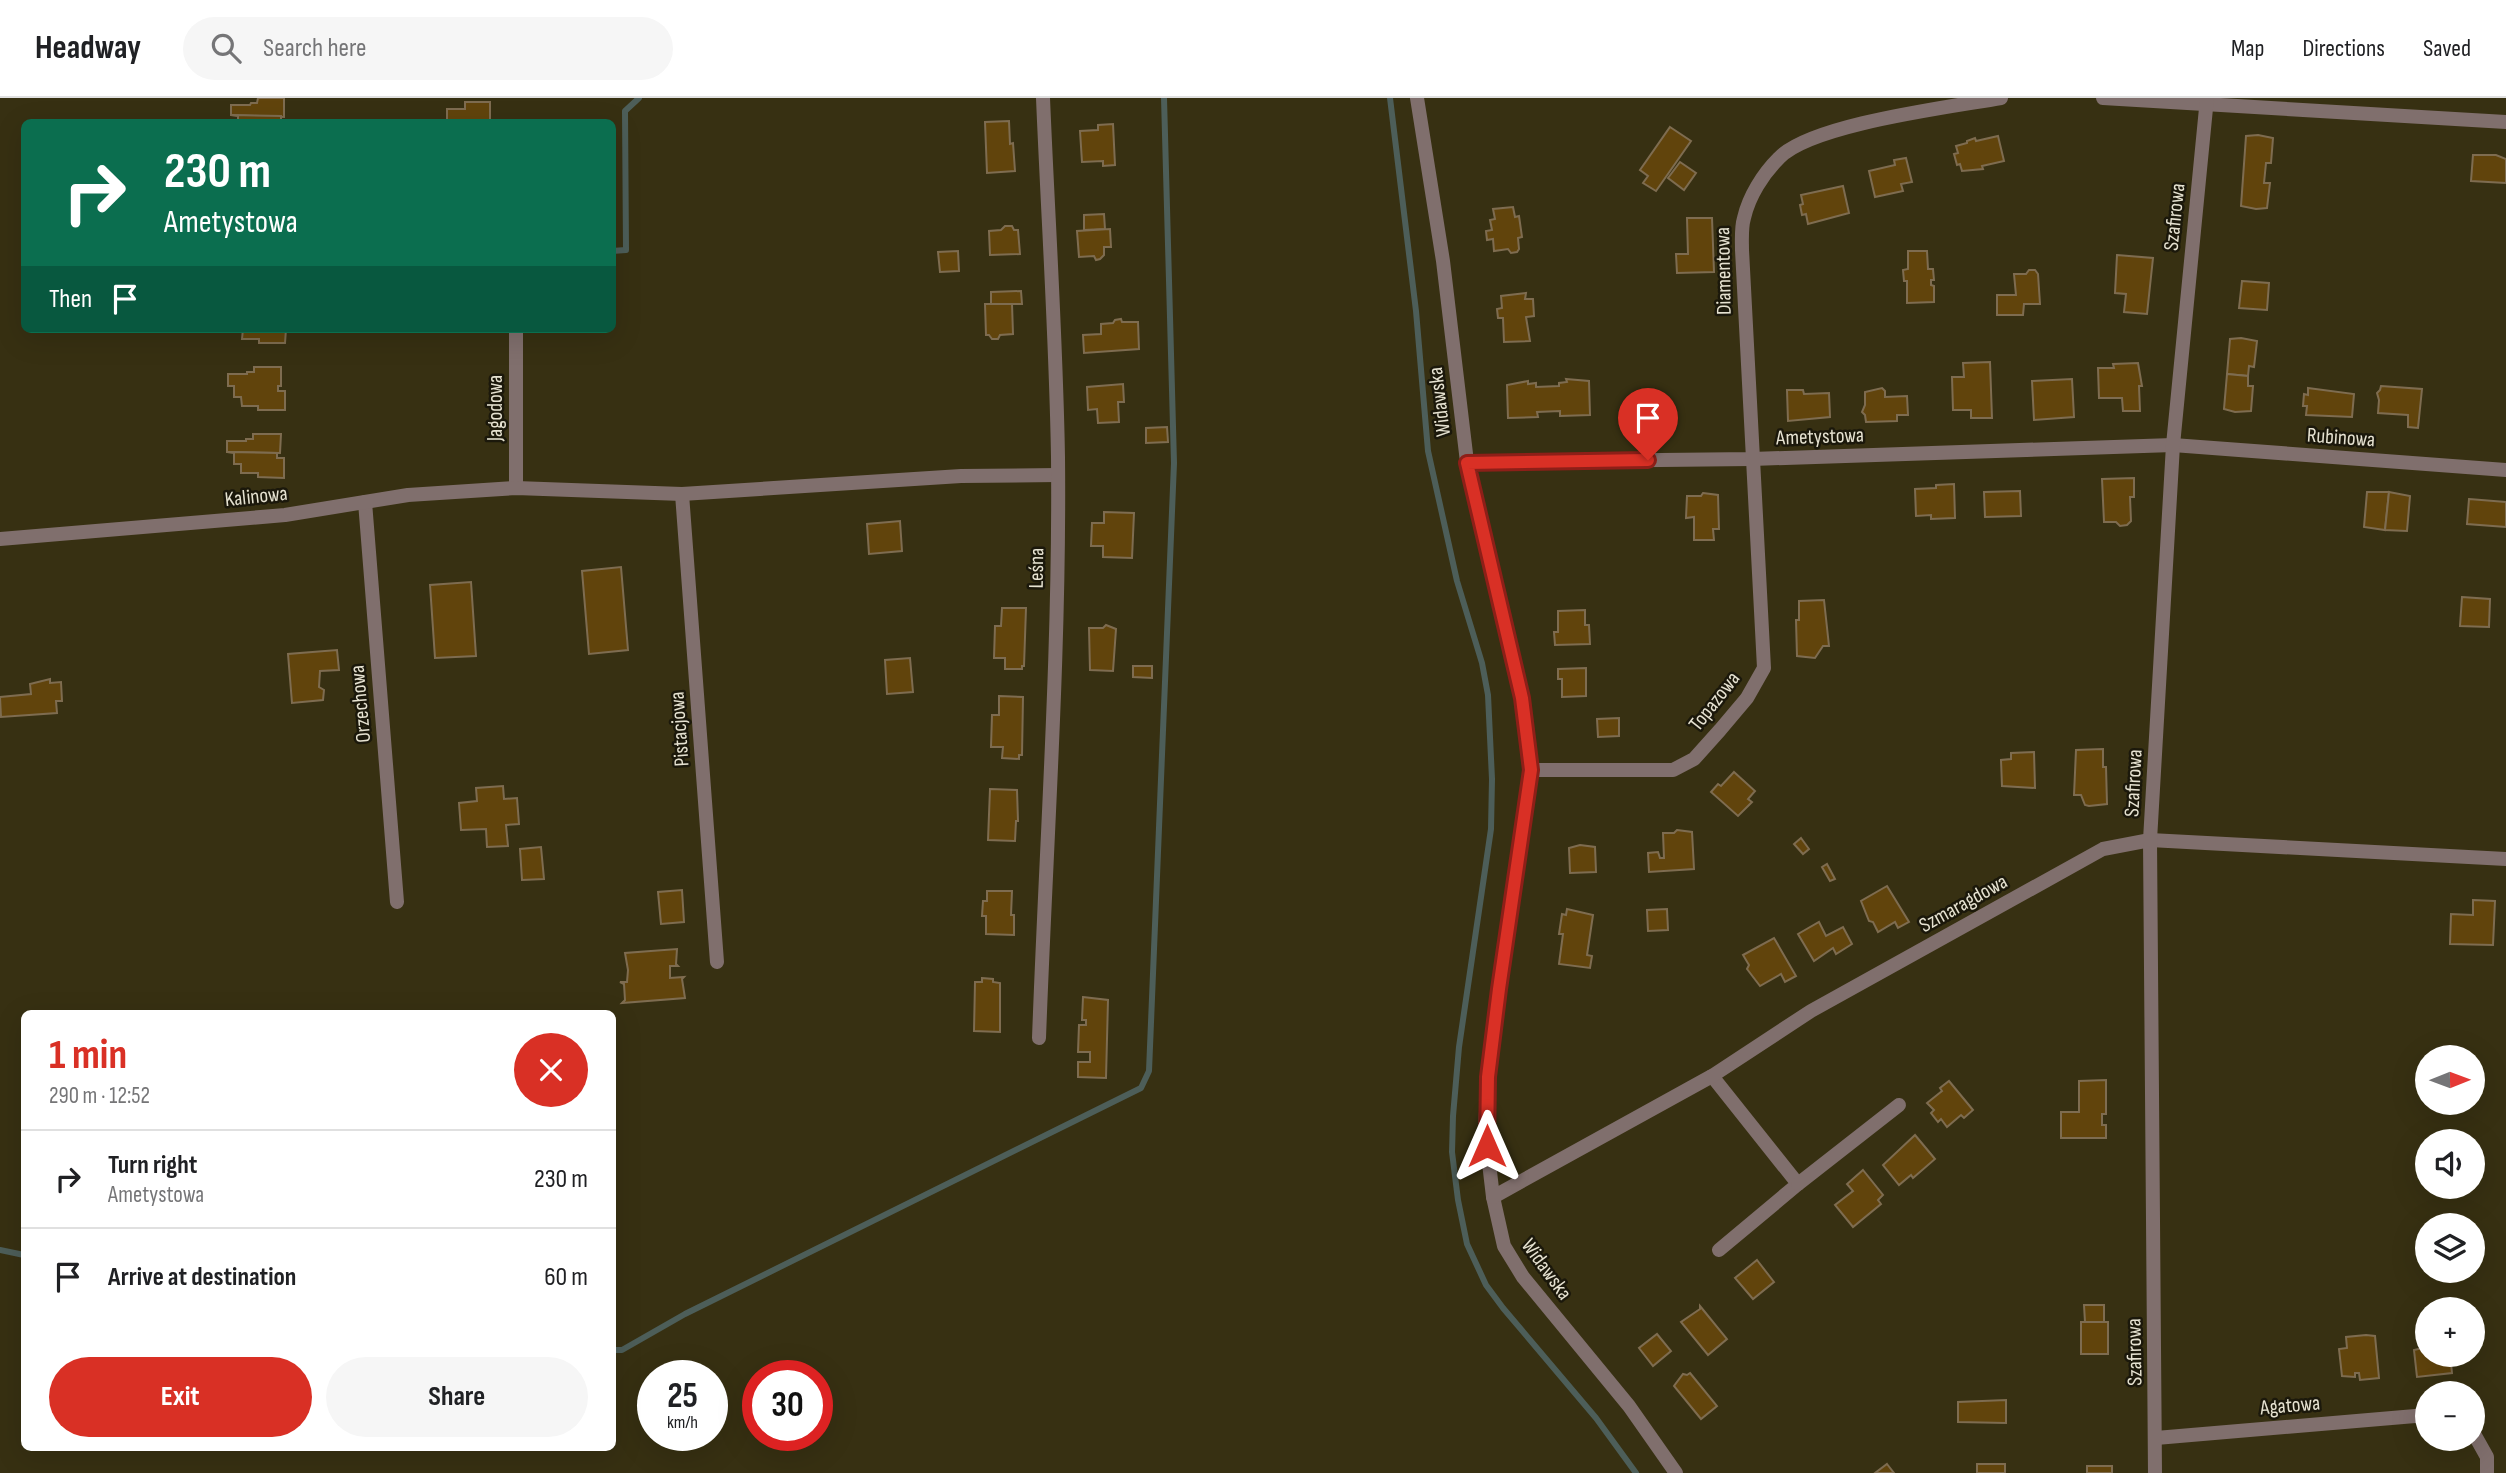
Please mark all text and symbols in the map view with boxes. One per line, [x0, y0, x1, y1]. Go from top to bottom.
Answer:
search box [183, 17, 673, 80]
text: Headway [35, 28, 141, 68]
icon: search [207, 29, 245, 67]
text: Search here [263, 33, 366, 64]
text: Map [2231, 34, 2264, 63]
text: Directions [2302, 34, 2385, 63]
text: Saved [2423, 34, 2471, 63]
text: 230 m [164, 143, 271, 202]
icon: right [49, 147, 140, 238]
street label: Szafirowa [2159, 182, 2190, 252]
text: Ametystowa [164, 203, 298, 242]
street label: Diamentowa [1710, 227, 1737, 315]
icon: arrive [106, 280, 144, 318]
text: Then [49, 284, 92, 315]
street label: Widawska [1423, 366, 1456, 438]
street label: Jagodowa [483, 375, 508, 442]
pin [1618, 388, 1678, 460]
icon: arrive [1629, 399, 1667, 437]
street label: Ametystowa [1775, 422, 1864, 451]
street label: Rubinowa [2306, 423, 2376, 452]
street label: Kalinowa [223, 481, 289, 512]
street label: Leśna [1024, 547, 1049, 589]
street label: Orzechowa [345, 664, 376, 744]
street label: Topazowa [1684, 667, 1745, 736]
street label: Pistacjowa [664, 691, 695, 767]
street label: Szafirowa [2119, 749, 2148, 817]
street label: Szmaragdowa [1915, 869, 2012, 938]
text: 1 min [49, 1030, 127, 1081]
button: close [514, 1033, 588, 1107]
north arrow [2415, 1045, 2485, 1115]
map controls [2415, 1045, 2485, 1451]
text: 290 m · 12:52 [49, 1082, 150, 1110]
position arrow [1450, 1109, 1524, 1183]
button: sound [2415, 1129, 2485, 1199]
text: Turn right [108, 1150, 197, 1181]
icon: right [49, 1160, 87, 1198]
text: 230 m [534, 1164, 588, 1195]
text: Ametystowa [108, 1181, 204, 1209]
button: layers [2415, 1213, 2485, 1283]
street label: Widawska [1516, 1234, 1577, 1305]
icon: arrive [49, 1258, 87, 1296]
text: Arrive at destination [108, 1262, 296, 1293]
text: 60 m [544, 1262, 588, 1293]
button: + [2415, 1297, 2485, 1367]
street label: Szafirowa [2121, 1318, 2148, 1386]
button: Exit [49, 1357, 312, 1437]
button: Share [326, 1357, 588, 1437]
speed limit sign: 30 [742, 1360, 833, 1451]
text: 25 [667, 1375, 698, 1418]
button: − [2415, 1381, 2485, 1451]
street label: Agatowa [2258, 1390, 2321, 1421]
text: km/h [667, 1412, 698, 1433]

